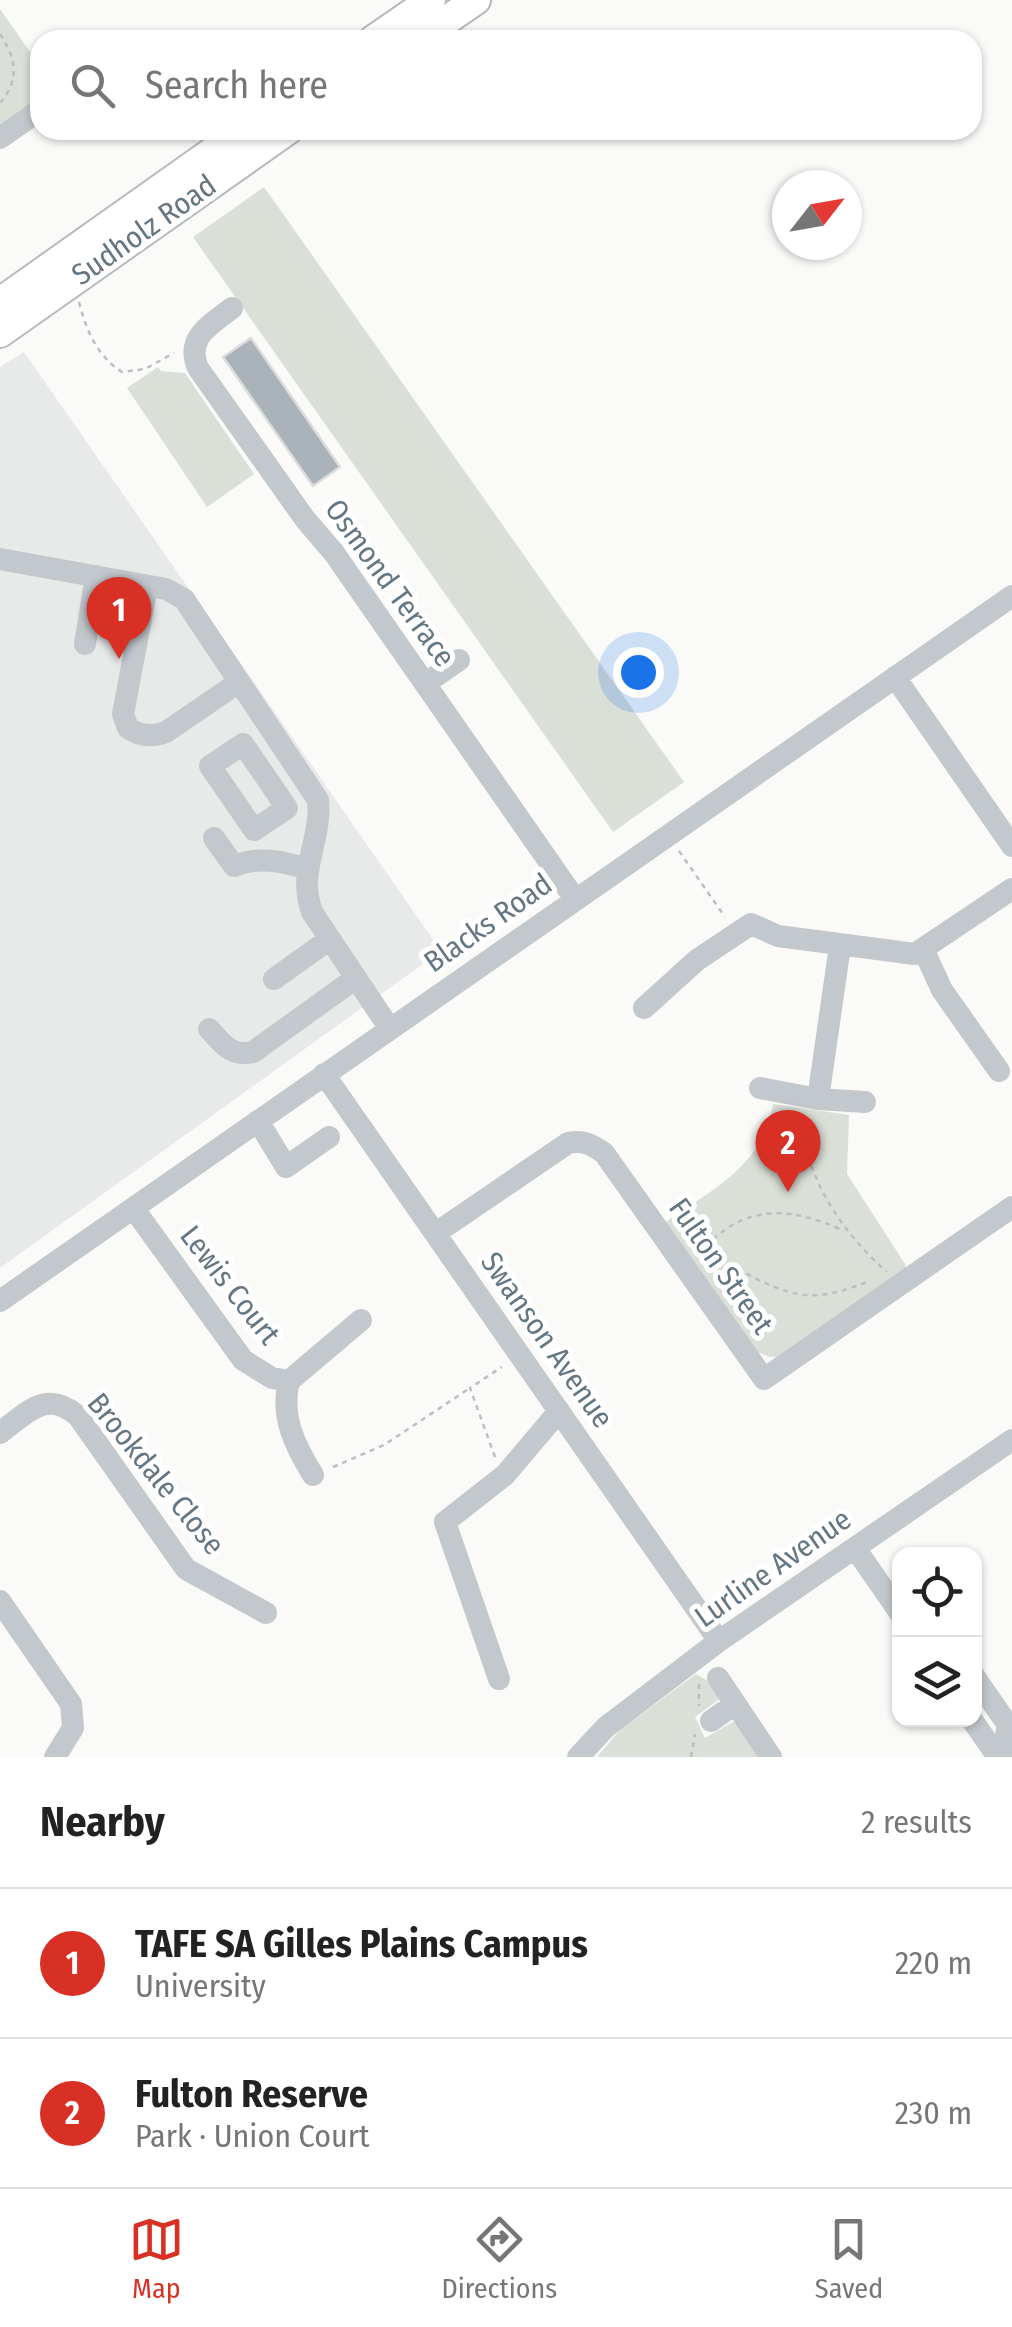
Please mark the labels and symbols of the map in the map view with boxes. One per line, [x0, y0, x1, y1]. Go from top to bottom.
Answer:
street label: Sudholz Road [65, 167, 223, 293]
north arrow [772, 170, 862, 260]
street label: Osmond Terrace [317, 492, 463, 674]
pin: 1 [86, 576, 152, 659]
your location [613, 647, 664, 698]
street label: Blacks Road [417, 866, 559, 980]
pin: 2 [756, 1110, 820, 1192]
street label: Fulton Street [661, 1191, 781, 1341]
street label: Lewis Court [172, 1218, 288, 1352]
street label: Swanson Avenue [473, 1245, 621, 1435]
street label: Brookdale Close [80, 1386, 232, 1562]
street label: Lurline Avenue [688, 1501, 858, 1635]

